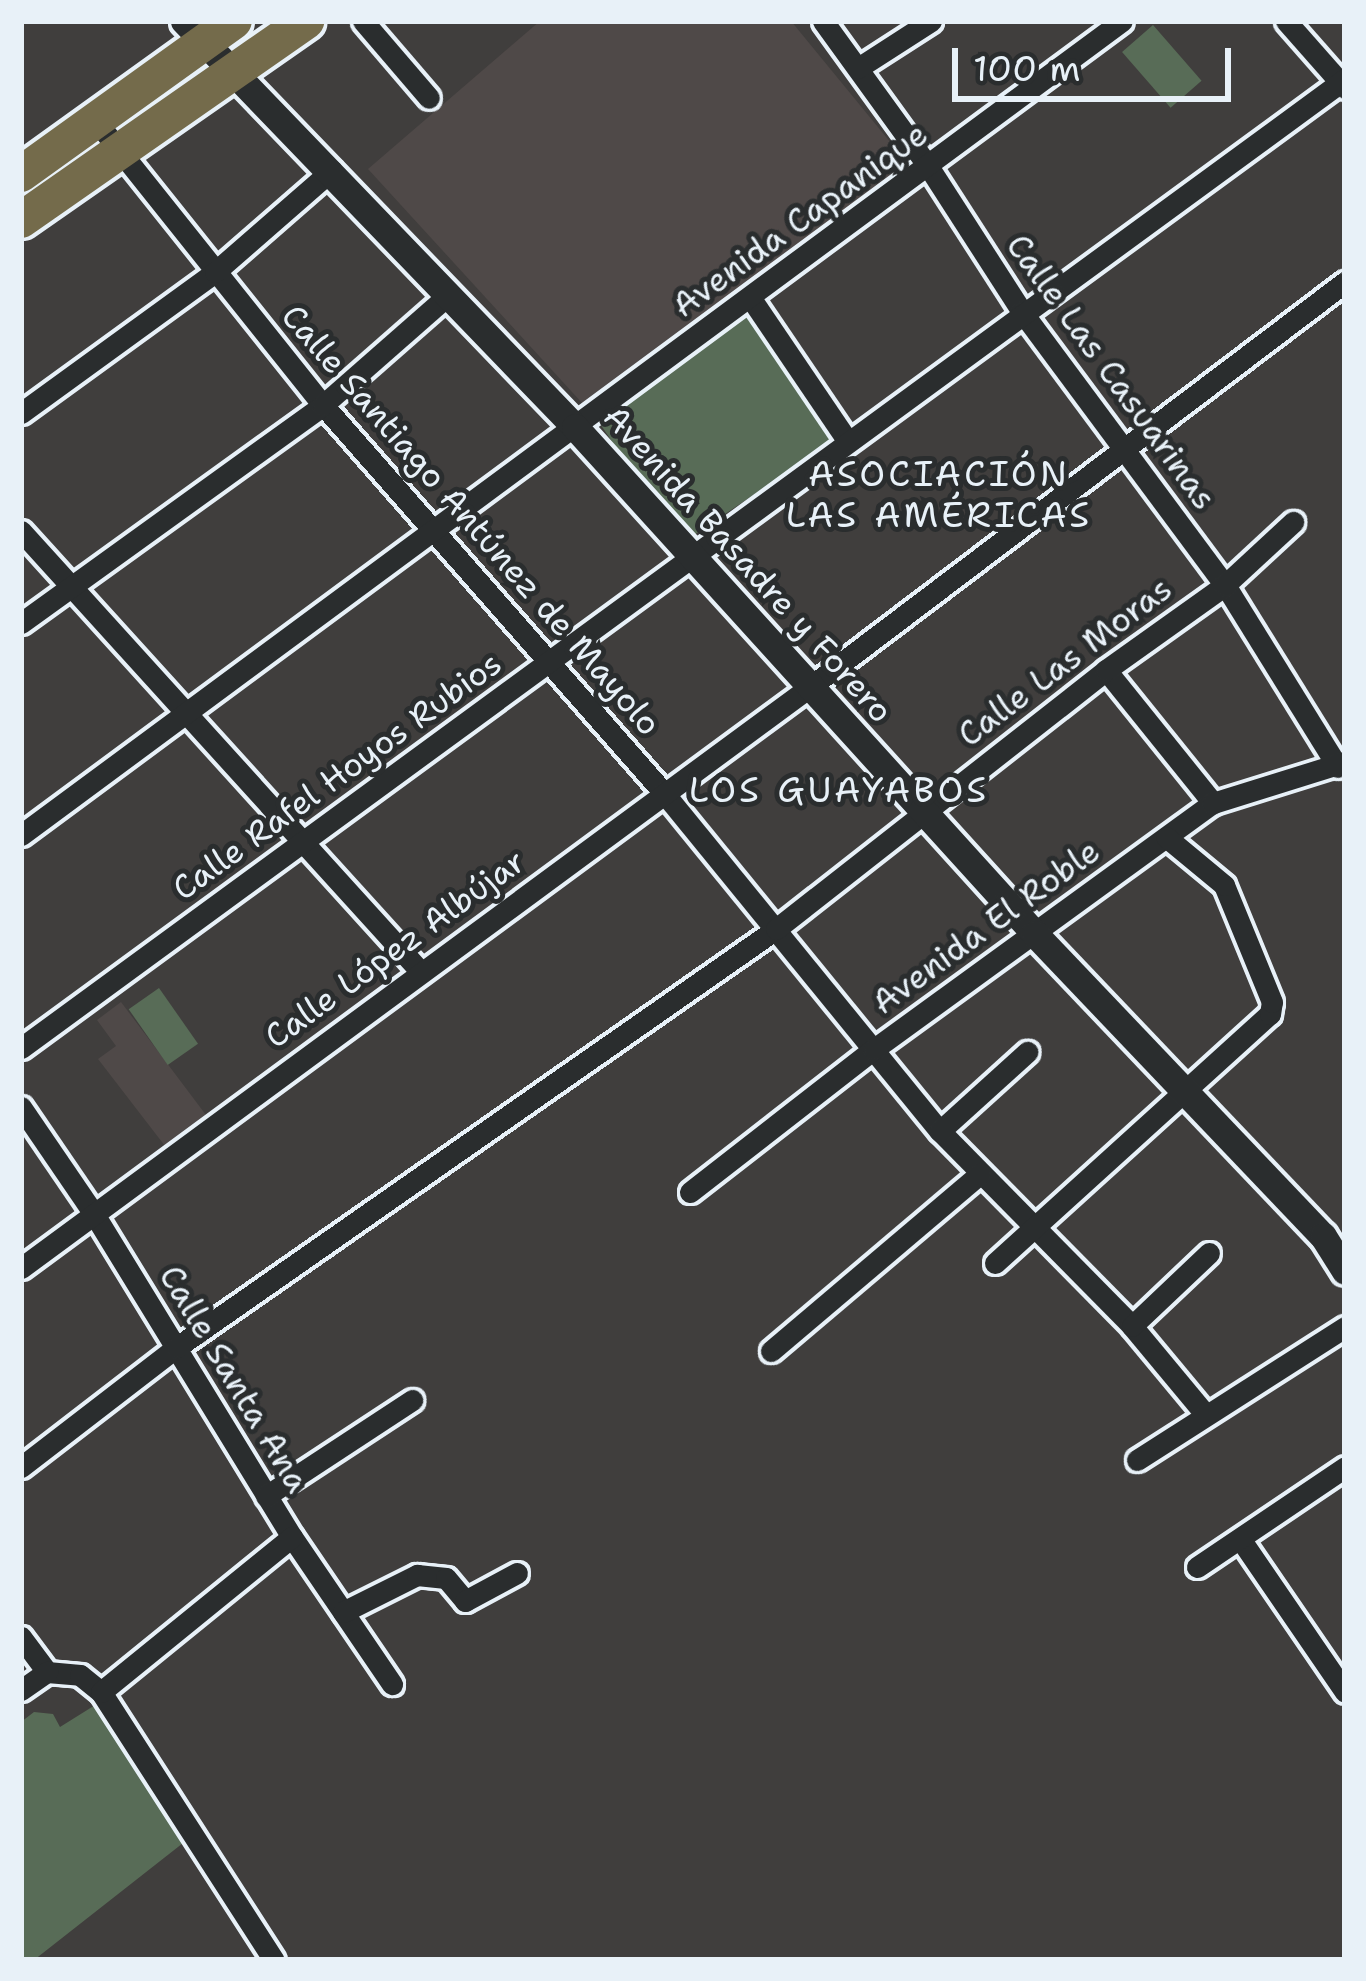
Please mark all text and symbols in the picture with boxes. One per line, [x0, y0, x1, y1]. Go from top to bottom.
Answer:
scale bar [958, 24, 1237, 98]
text: 100 m [973, 44, 1081, 93]
street label: Avenida Capanique [665, 114, 935, 326]
street label: Calle Las Casuarinas [998, 227, 1224, 517]
street label: Calle Santiago Antúnez de Mayolo [273, 297, 669, 743]
street label: Avenida Basadre y Forero [595, 397, 901, 731]
district label: ASOCIACIÓN LAS AMÉRICAS [786, 451, 1092, 536]
street label: Calle Las Moras [951, 569, 1179, 755]
street label: Calle Rafel Hoyos Rubios [165, 643, 509, 909]
district label: LOS GUAYABOS [689, 768, 989, 812]
street label: Avenida El Roble [865, 831, 1107, 1023]
street label: Calle López Albújar [257, 841, 533, 1057]
street label: Calle Santa Ana [151, 1258, 317, 1500]

